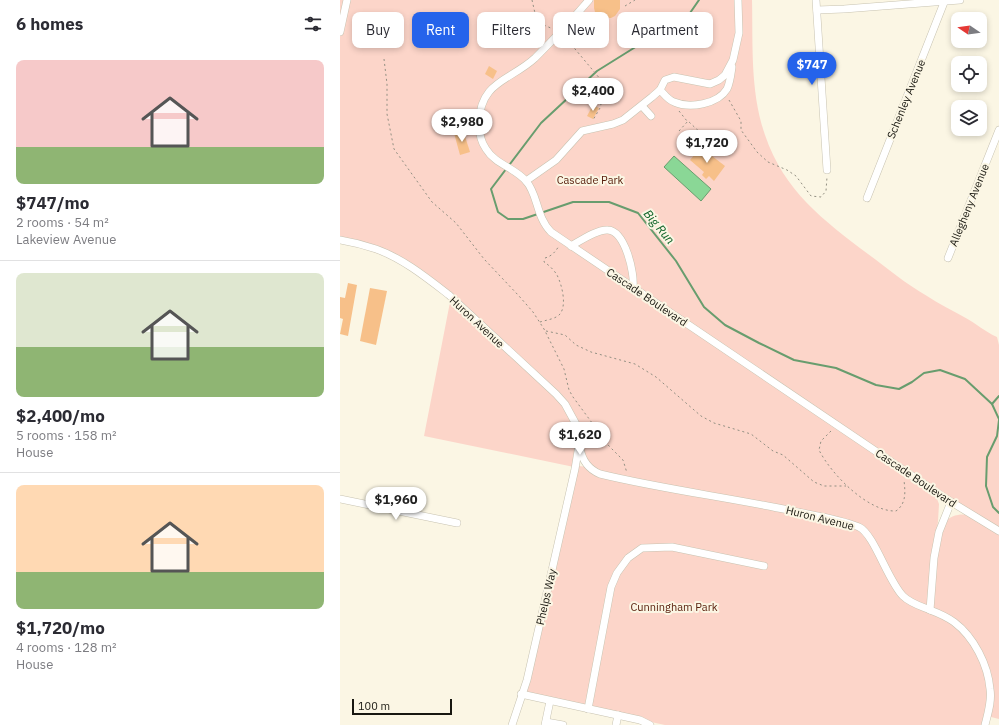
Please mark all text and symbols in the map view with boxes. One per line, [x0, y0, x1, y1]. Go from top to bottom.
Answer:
chip: Buy [352, 12, 404, 48]
chip: Rent [412, 12, 469, 48]
chip: Filters [477, 12, 545, 48]
chip: New [553, 12, 609, 48]
chip: Apartment [617, 12, 713, 48]
north arrow [951, 12, 987, 48]
map controls [951, 12, 987, 136]
text: 6 homes [16, 13, 83, 35]
icon: filters [302, 13, 324, 35]
pin: $747 [788, 52, 836, 86]
text: $747 [796, 56, 828, 73]
button: locate [951, 56, 987, 92]
street label: Schenley Avenue [884, 57, 928, 141]
pin: $2,400 [560, 78, 626, 112]
text: $2,400 [571, 82, 615, 99]
icon: home [134, 86, 206, 158]
button: layers [951, 100, 987, 136]
pin: $2,980 [429, 109, 495, 143]
text: $2,980 [440, 113, 484, 130]
pin: $1,720 [674, 130, 740, 164]
text: $1,720 [685, 134, 729, 151]
street label: Allegheny Avenue [946, 162, 992, 248]
park label: Cascade Park [557, 173, 624, 187]
text: $747/mo [16, 192, 89, 214]
water label: Big Run [641, 206, 678, 247]
text: 2 rooms · 54 m² [16, 214, 109, 231]
text: Lakeview Avenue [16, 231, 116, 248]
street label: Cascade Boulevard [604, 265, 690, 329]
street label: Huron Avenue [447, 293, 507, 351]
icon: home [134, 299, 206, 371]
text: $2,400/mo [16, 405, 105, 427]
pin: $1,620 [547, 422, 613, 456]
text: $1,620 [558, 426, 602, 443]
text: 5 rooms · 158 m² [16, 427, 117, 444]
text: House [16, 444, 53, 461]
street label: Cascade Boulevard [873, 446, 959, 510]
pin: $1,960 [363, 487, 429, 521]
text: $1,960 [374, 491, 418, 508]
street label: Huron Avenue [784, 503, 856, 533]
icon: home [134, 511, 206, 583]
street label: Phelps Way [533, 567, 559, 626]
park label: Cunningham Park [631, 600, 718, 614]
text: $1,720/mo [16, 617, 105, 639]
text: 4 rooms · 128 m² [16, 639, 117, 656]
text: House [16, 656, 53, 673]
scale bar [352, 697, 452, 716]
text: 100 m [358, 699, 390, 713]

